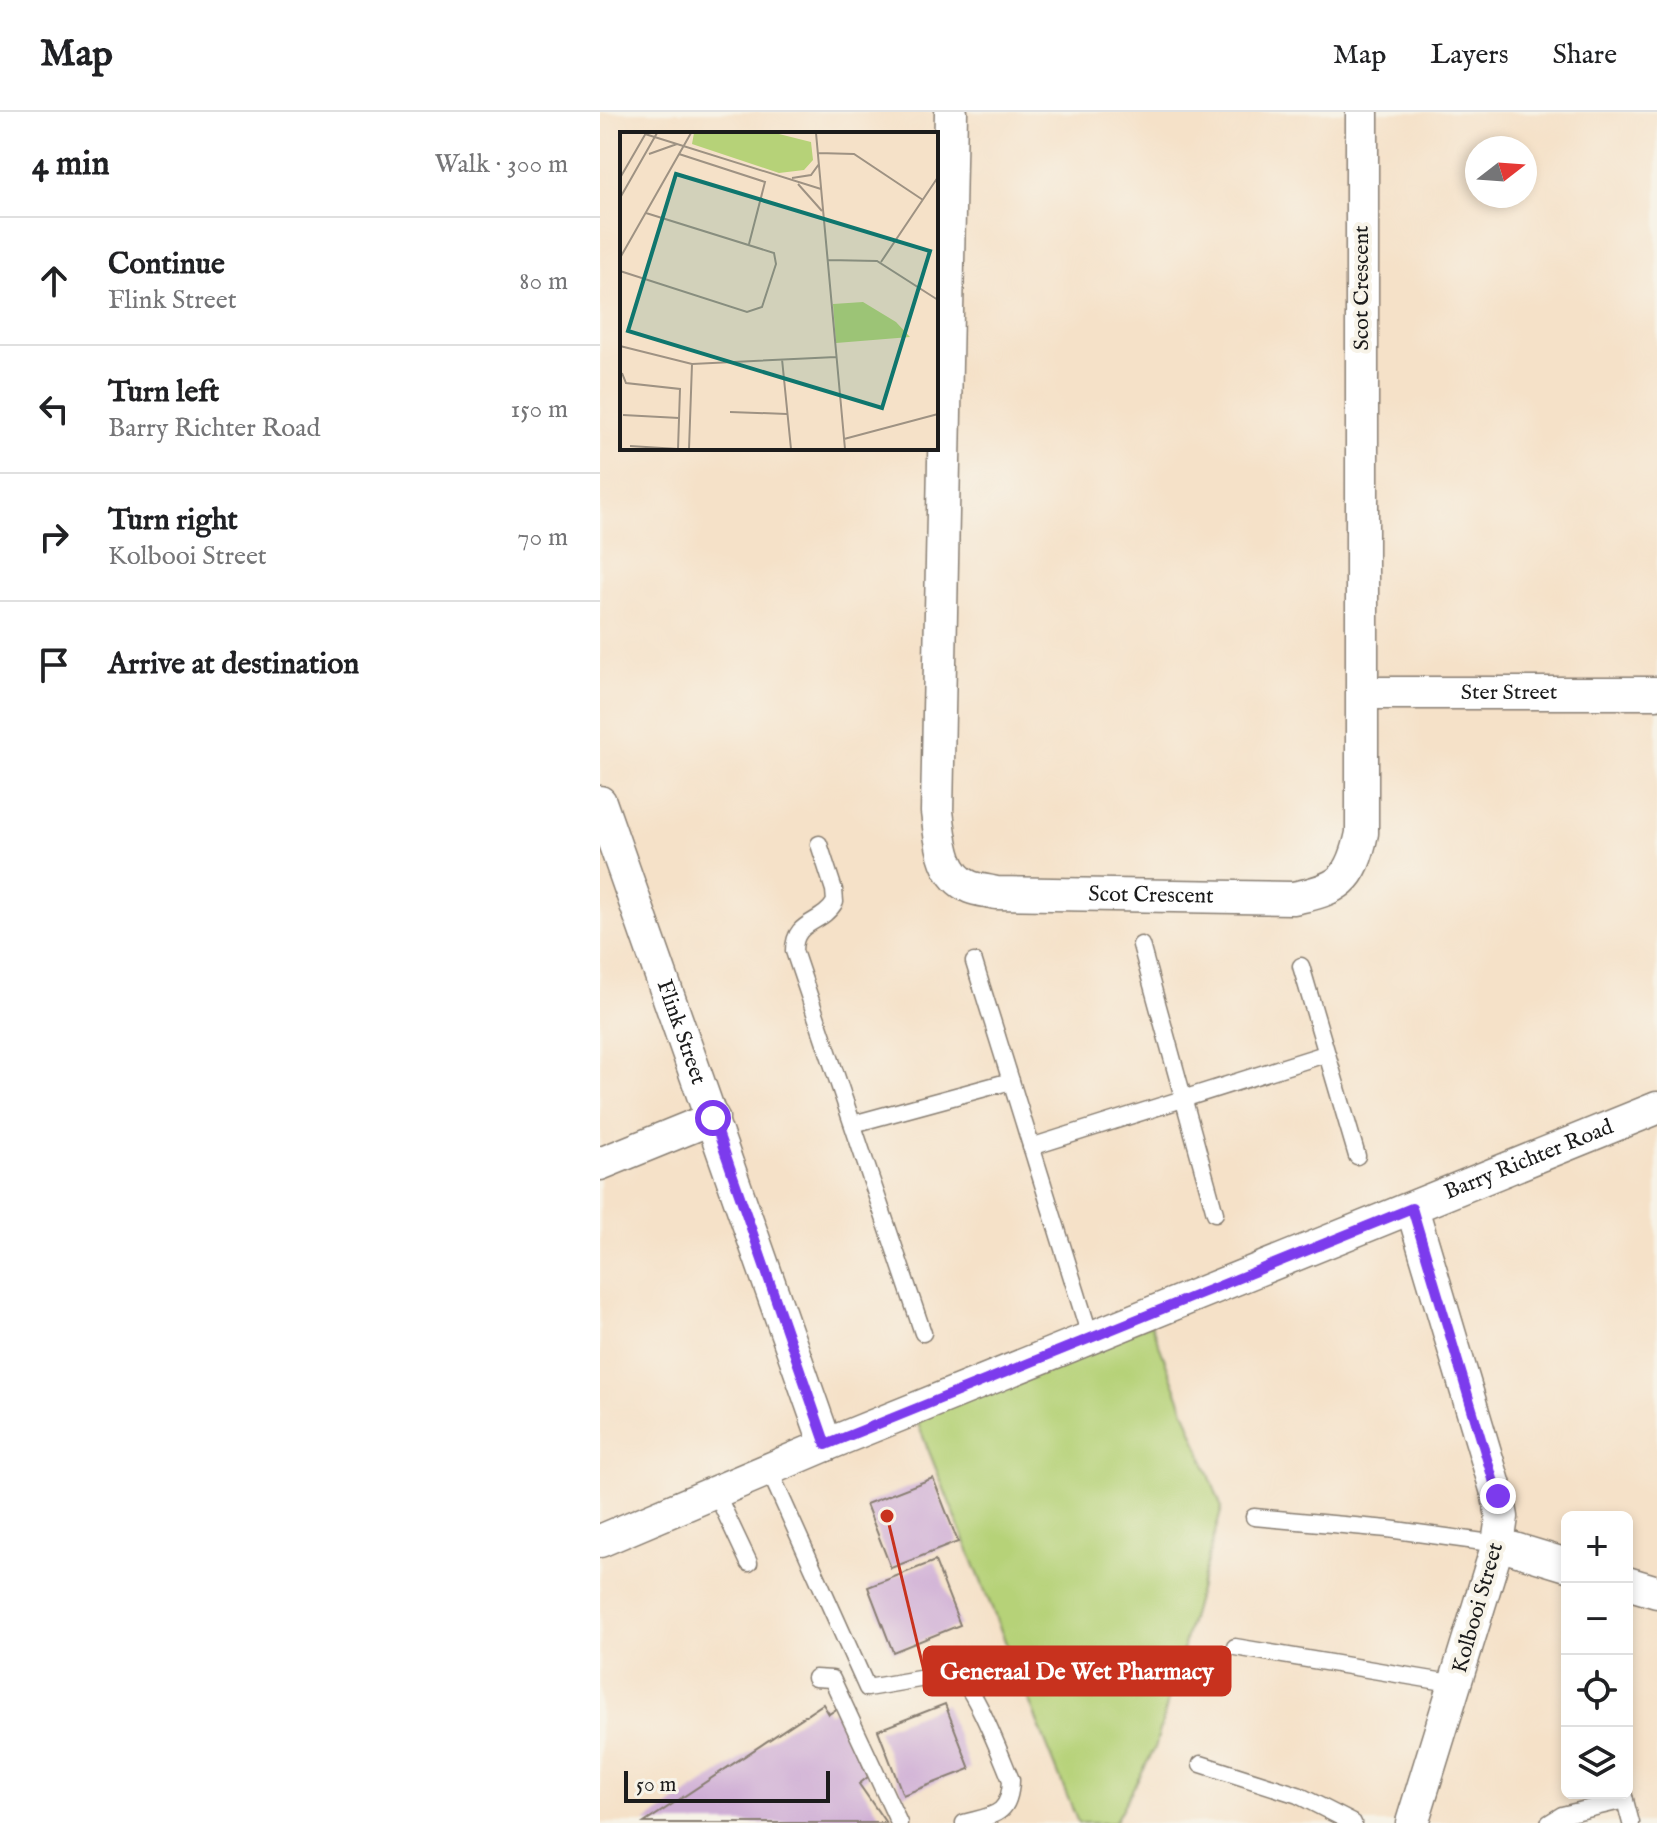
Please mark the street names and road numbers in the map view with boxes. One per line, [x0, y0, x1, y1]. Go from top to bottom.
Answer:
street label: Scot Crescent [1348, 225, 1376, 351]
street label: Ster Street [1461, 679, 1558, 707]
street label: Scot Crescent [1088, 881, 1214, 911]
street label: Flink Street [650, 976, 712, 1089]
street label: Barry Richter Road [1440, 1113, 1618, 1207]
street label: Kolbooi Street [1446, 1539, 1510, 1676]

